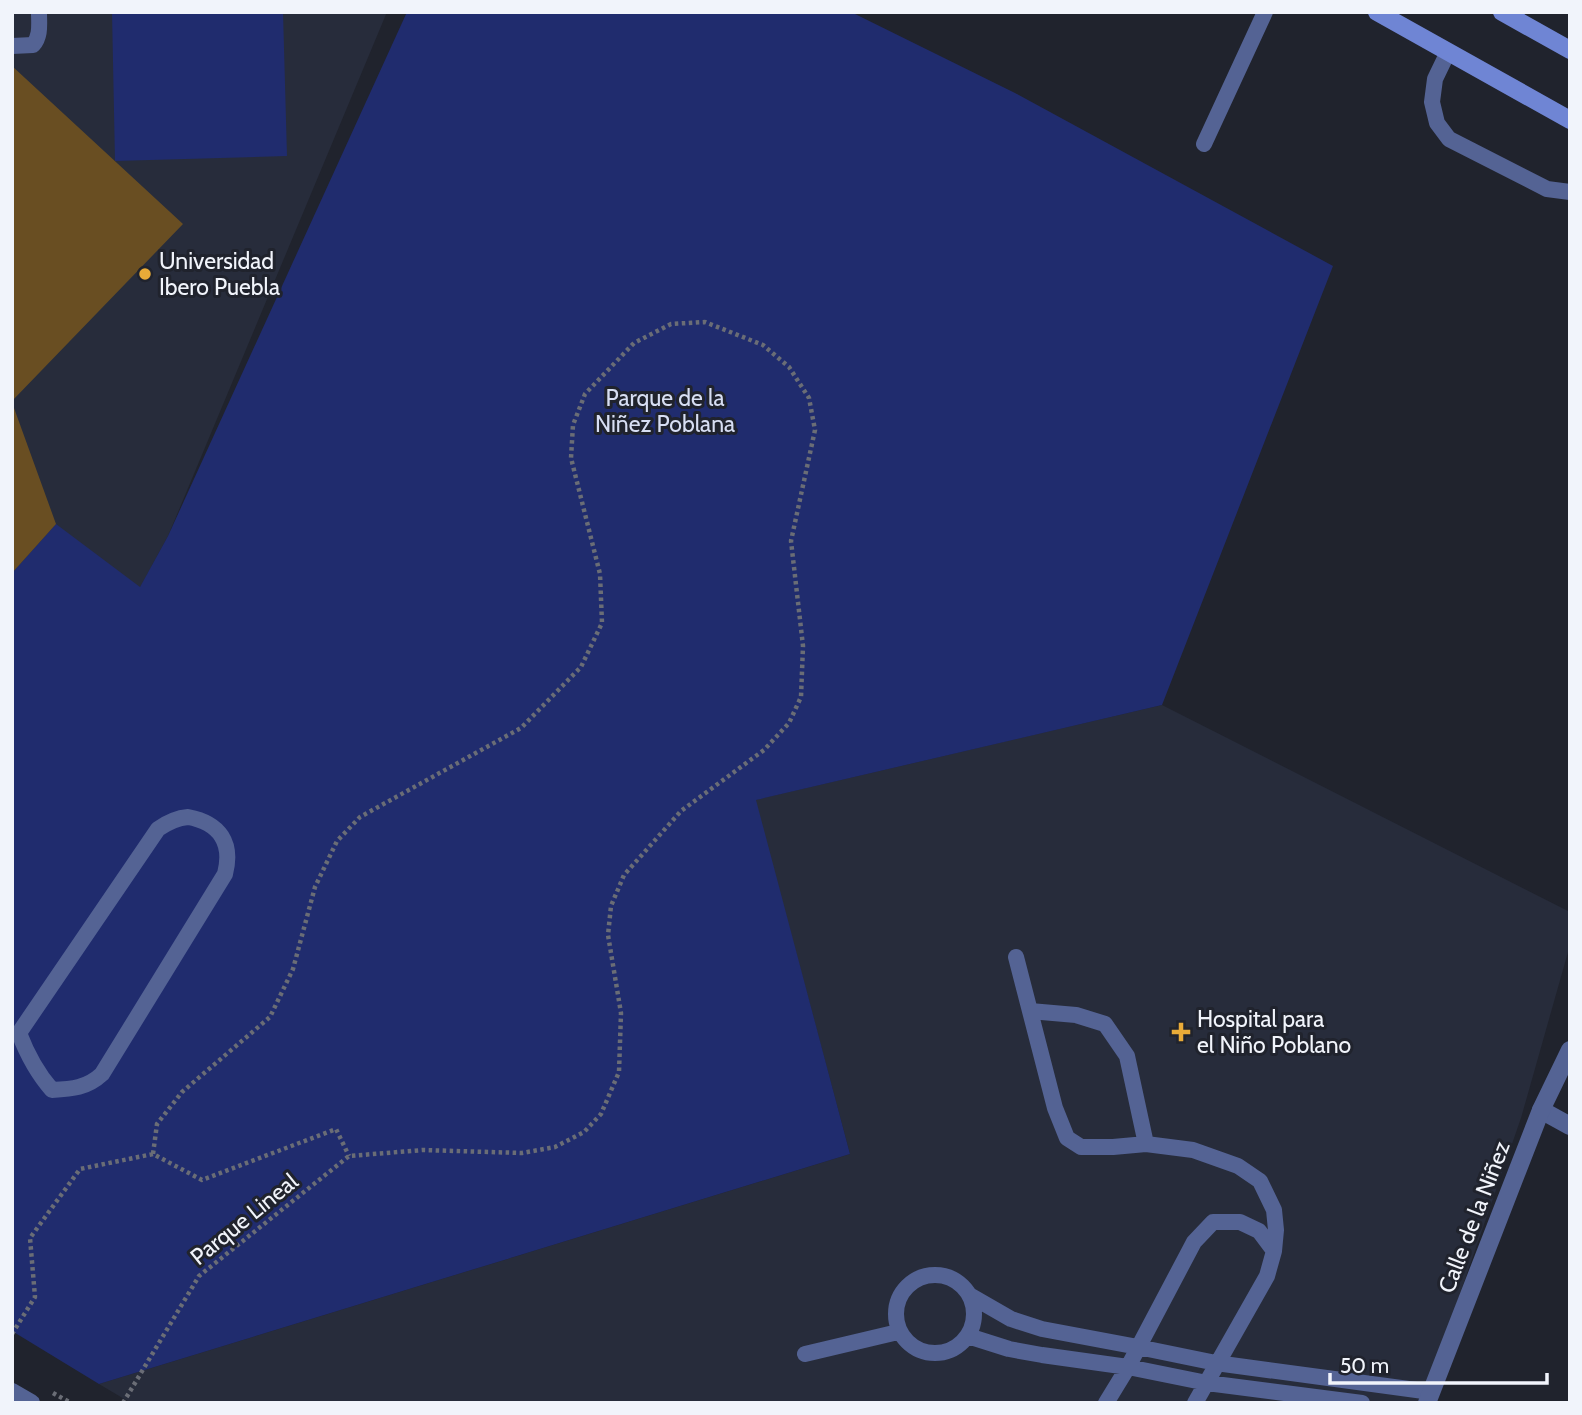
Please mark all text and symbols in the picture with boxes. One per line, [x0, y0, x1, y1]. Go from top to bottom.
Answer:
place label: Universidad Ibero Puebla [159, 247, 280, 301]
marker: Universidad Ibero Puebla [137, 266, 153, 282]
park label: Parque de la Niñez Poblana [595, 384, 735, 438]
place label: Hospital para el Niño Poblano [1197, 1005, 1351, 1059]
marker: Hospital para el Niño Poblano [1171, 1022, 1191, 1042]
street label: Calle de la Niñez [1432, 1137, 1516, 1297]
street label: Parque Lineal [185, 1167, 304, 1271]
scale bar [1330, 1342, 1547, 1386]
text: 50 m [1340, 1353, 1389, 1378]

